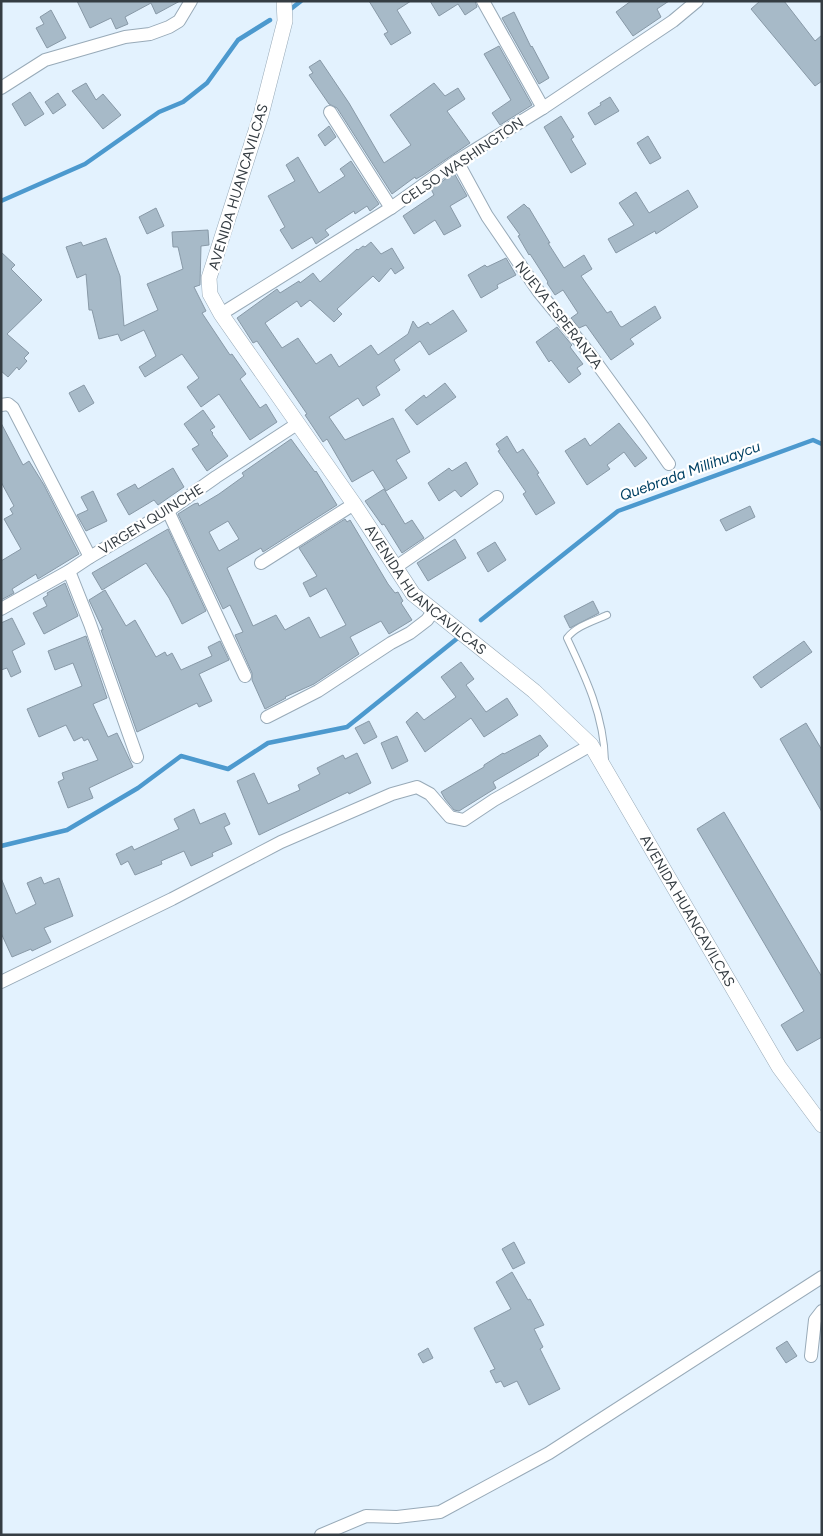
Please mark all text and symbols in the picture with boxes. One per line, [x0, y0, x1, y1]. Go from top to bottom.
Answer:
street label: AVENIDA HUANCAVILCAS [205, 102, 272, 272]
street label: CELSO WASHINGTON [397, 114, 527, 209]
street label: NUEVA ESPERANZA [511, 258, 606, 373]
water label: Quebrada Millihuaycu [617, 437, 763, 505]
street label: VIRGEN QUINCHE [96, 480, 207, 558]
street label: AVENIDA HUANCAVILCAS [361, 522, 490, 658]
street label: AVENIDA HUANCAVILCAS [636, 832, 738, 990]

